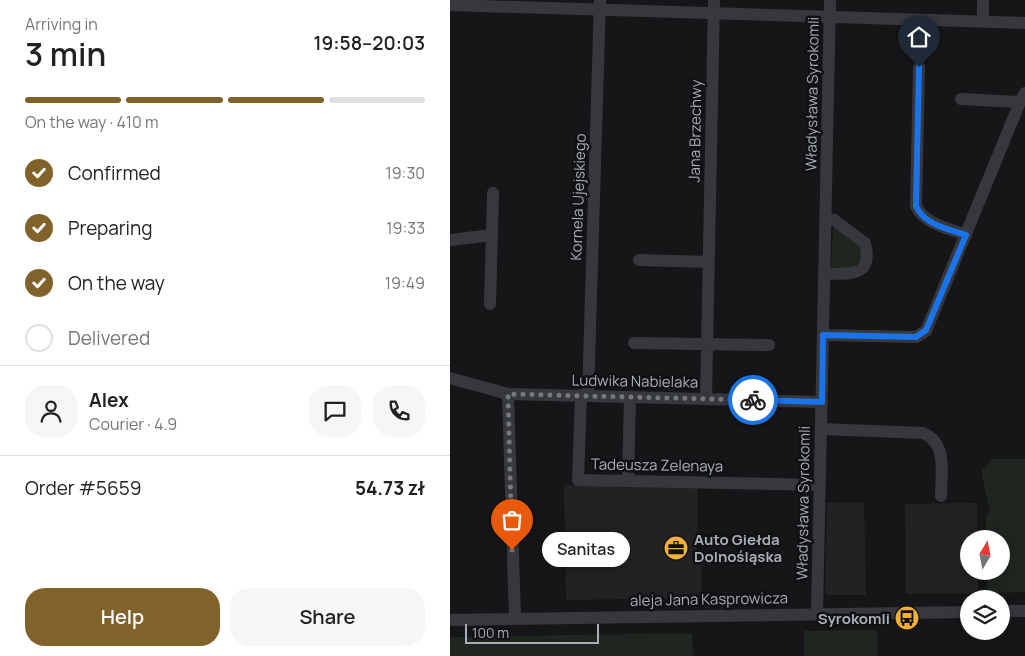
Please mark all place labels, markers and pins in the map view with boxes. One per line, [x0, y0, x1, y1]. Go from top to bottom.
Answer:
pin [898, 16, 940, 67]
pin [491, 499, 533, 550]
place label: Auto Giełda Dolnośląska [694, 529, 782, 567]
callout: Sanitas [542, 532, 630, 568]
office icon: Auto Giełda Dolnośląska [663, 535, 689, 561]
bus stop icon: Syrokomli [894, 605, 920, 631]
place label: Syrokomli [818, 608, 890, 629]

